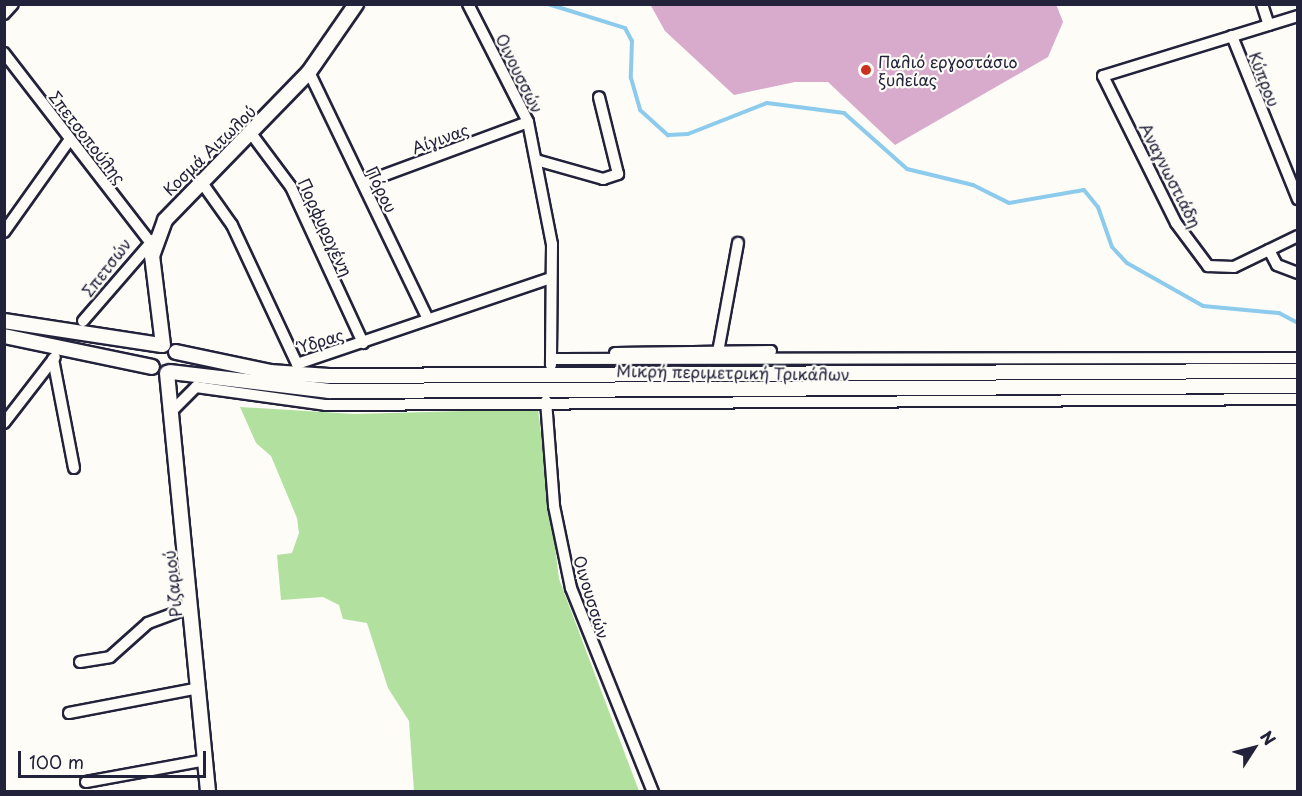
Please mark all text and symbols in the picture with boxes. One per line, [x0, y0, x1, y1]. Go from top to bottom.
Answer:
street label: Οινουσσών [493, 30, 547, 116]
street label: Κύπρου [1246, 49, 1284, 109]
place label: Παλιό εργοστάσιο ξυλείας [878, 51, 1017, 89]
marker: Παλιό εργοστάσιο ξυλείας [859, 63, 873, 77]
street label: Σπετσοπούλης [46, 87, 130, 187]
street label: Κοσμά Αιτωλού [159, 101, 259, 199]
street label: Αίγινας [409, 119, 471, 157]
street label: Αναγνωστιάδη [1136, 119, 1206, 231]
street label: Πόρου [363, 163, 401, 215]
street label: Πορφυρογένη [295, 175, 357, 279]
street label: Σπετσών [77, 234, 135, 300]
street label: Ύδρας [296, 324, 346, 356]
street label: Μικρή περιμετρική Τρικάλων [616, 360, 850, 384]
street label: Ριζαριού [159, 550, 185, 618]
street label: Οινουσσών [570, 553, 614, 641]
north arrow [1224, 718, 1284, 778]
text: N [1255, 725, 1282, 750]
scale bar [21, 739, 208, 777]
text: 100 m [29, 748, 84, 775]

